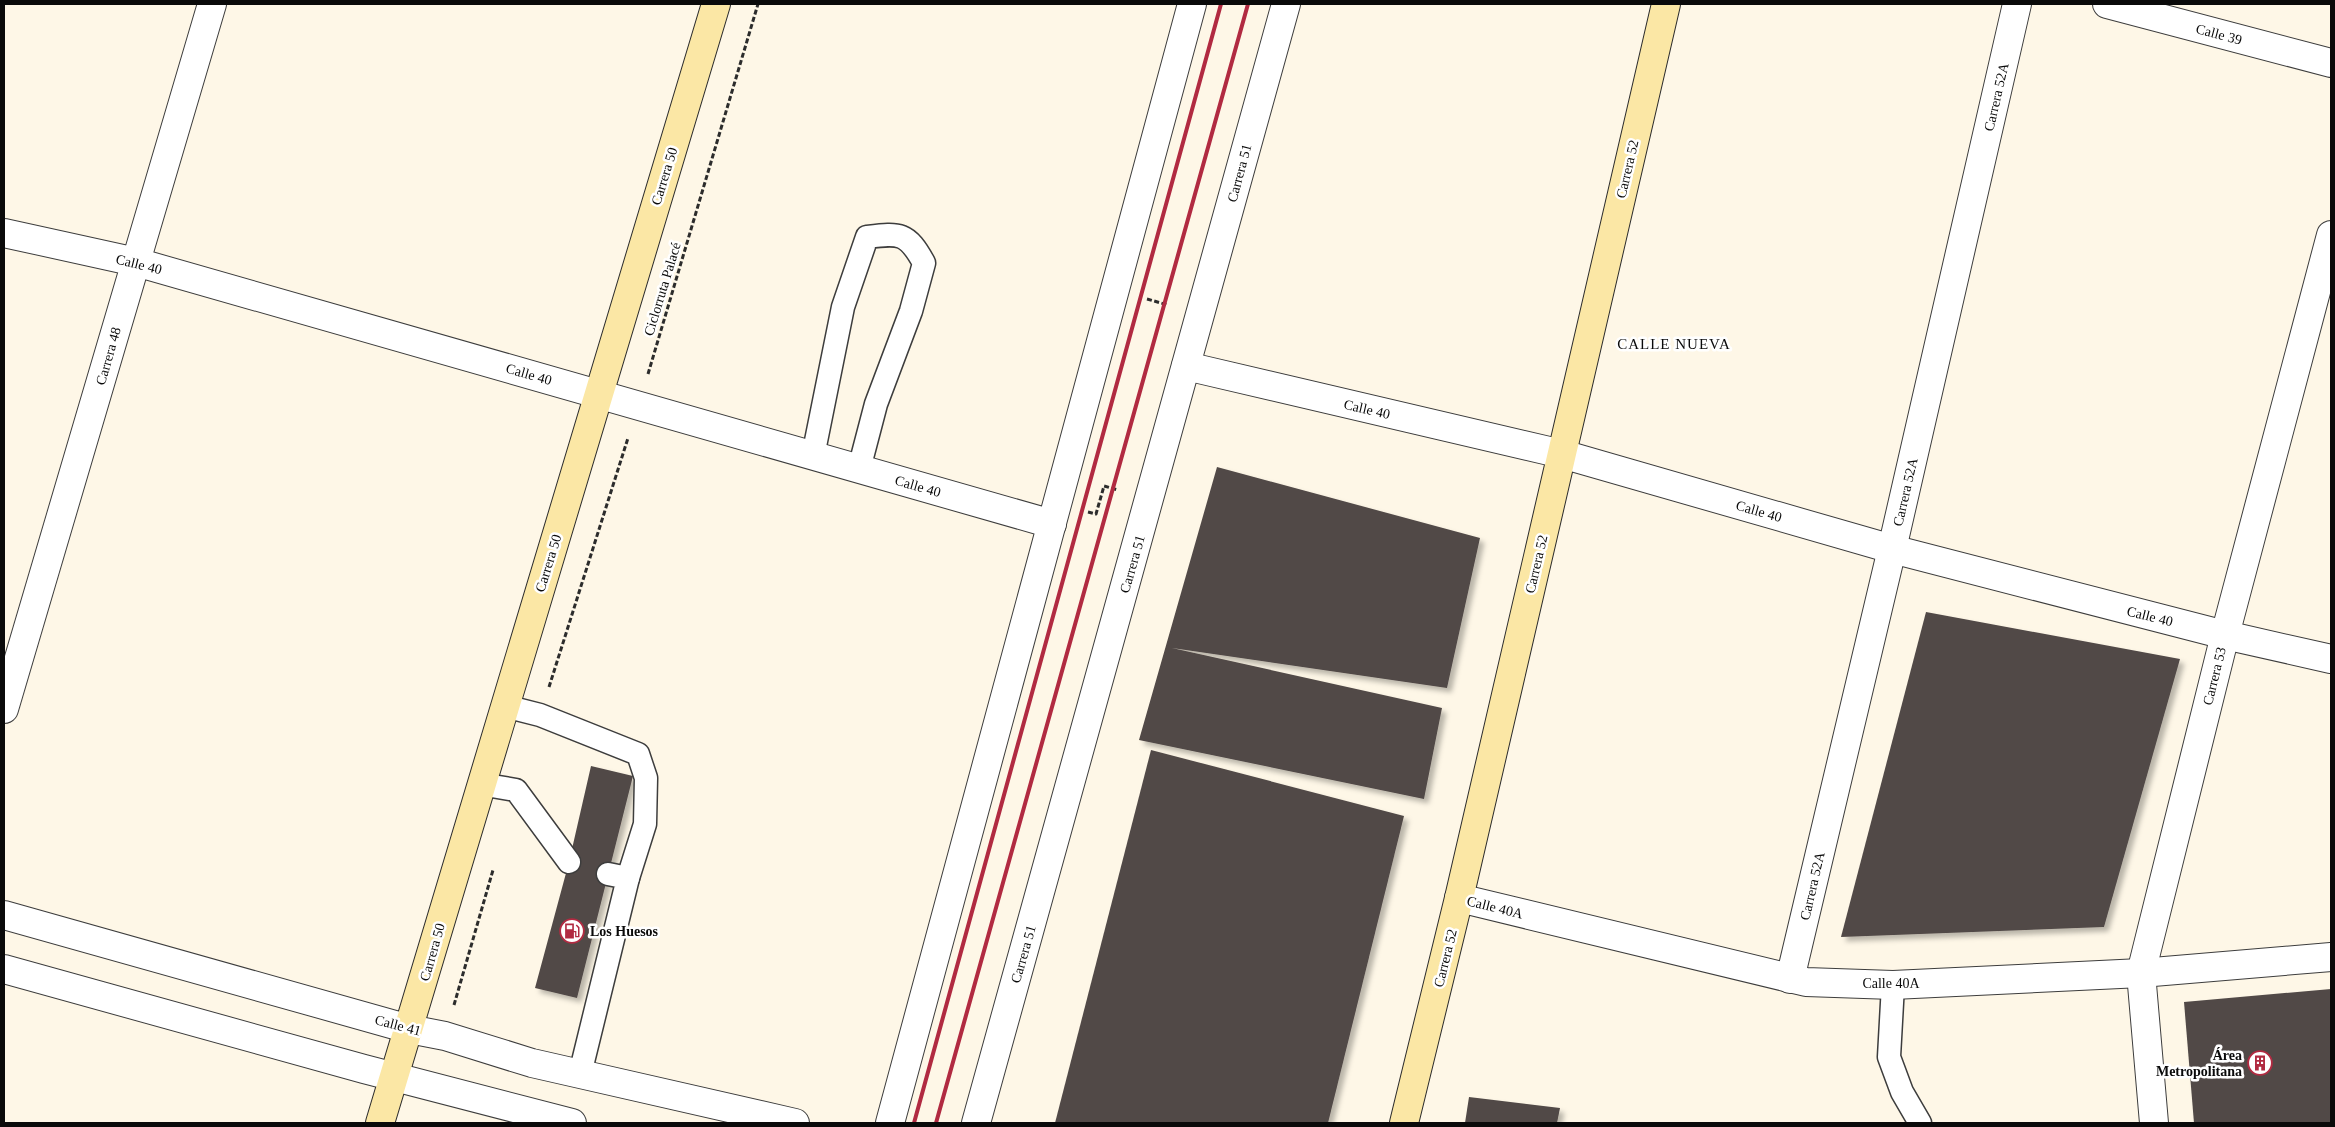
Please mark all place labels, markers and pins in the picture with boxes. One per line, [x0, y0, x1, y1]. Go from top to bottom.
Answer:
fuel station icon: Los Huesos [559, 918, 585, 944]
place label: Los Huesos [590, 924, 659, 939]
place label: Área Metropolitana [2156, 1047, 2242, 1079]
building icon: Área Metropolitana [2247, 1050, 2273, 1076]

